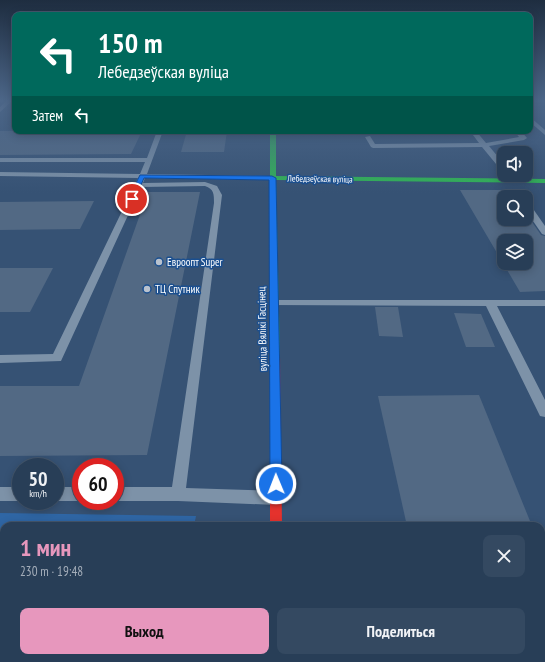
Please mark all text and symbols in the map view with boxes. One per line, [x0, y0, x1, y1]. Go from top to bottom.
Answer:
text: 150 m [98, 24, 162, 61]
icon: left [32, 28, 84, 80]
text: Лебедзеўская вуліца [98, 60, 229, 83]
icon: left [71, 104, 93, 126]
text: Затем [32, 106, 63, 125]
map controls [497, 146, 533, 270]
button: sound [497, 146, 533, 182]
street label: Лебедзеўская вуліца [286, 172, 353, 185]
pin [115, 182, 149, 216]
icon: arrive [121, 188, 143, 210]
button: search [497, 190, 533, 226]
button: layers [497, 234, 533, 270]
place label: Евроопт Super [167, 255, 223, 269]
marker: Евроопт Super [154, 257, 164, 267]
place label: ТЦ Спутник [155, 282, 200, 296]
marker: ТЦ Спутник [142, 284, 152, 294]
street label: вуліца Вялікі Гасцінец [254, 286, 270, 372]
speed limit sign: 60 [72, 458, 124, 510]
position arrow [255, 463, 297, 505]
text: 50 [28, 466, 48, 492]
text: km/h [29, 487, 47, 500]
text: 1 мин [20, 532, 71, 563]
button: close [483, 535, 525, 577]
text: 230 m · 19:48 [20, 563, 83, 580]
button: Выход [20, 608, 269, 654]
button: Поделиться [277, 608, 525, 654]

